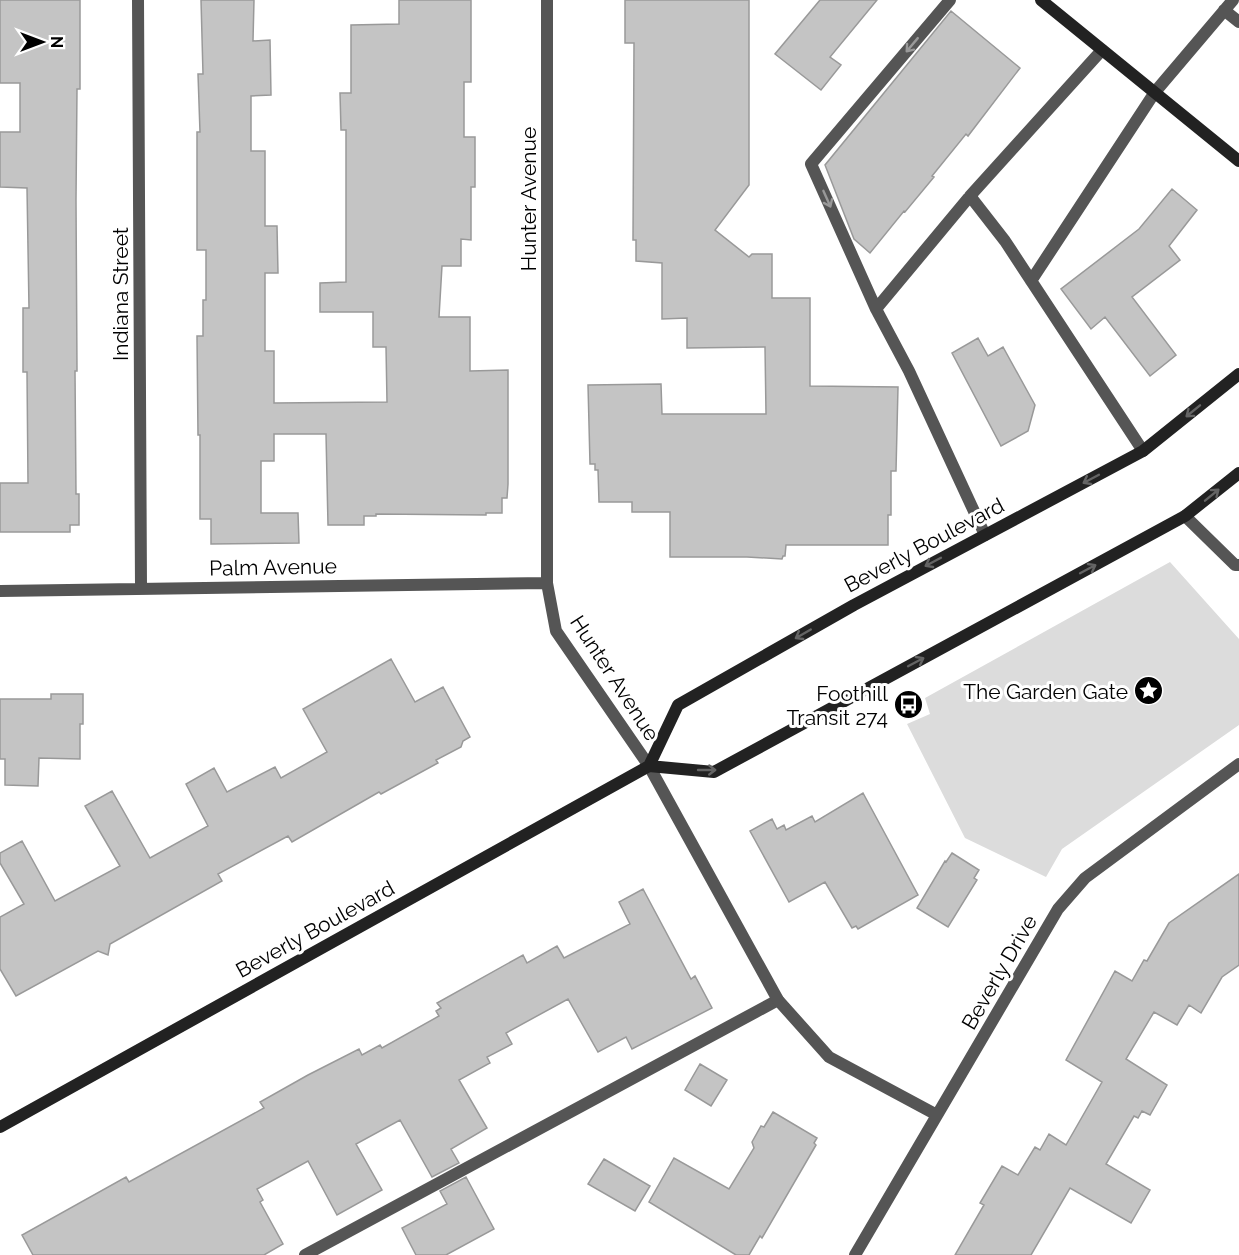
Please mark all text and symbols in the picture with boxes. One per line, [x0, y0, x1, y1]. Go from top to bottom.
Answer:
north arrow [12, 12, 72, 72]
text: N [47, 36, 66, 48]
one-way arrow [905, 37, 919, 52]
street label: Hunter Avenue [516, 127, 541, 271]
one-way arrow [822, 190, 833, 208]
street label: Indiana Street [108, 227, 133, 361]
one-way arrow [1185, 404, 1201, 417]
one-way arrow [1083, 473, 1100, 485]
one-way arrow [1204, 488, 1220, 501]
street label: Beverly Boulevard [840, 492, 1008, 598]
street label: Palm Avenue [209, 553, 337, 581]
one-way arrow [925, 557, 943, 568]
one-way arrow [1078, 563, 1096, 574]
street label: Hunter Avenue [565, 611, 665, 745]
one-way arrow [795, 628, 812, 640]
one-way arrow [907, 656, 924, 668]
place icon: The Garden Gate [1133, 675, 1165, 707]
place label: The Garden Gate [963, 679, 1128, 704]
place label: Foothill Transit 274 [786, 681, 888, 730]
bus stop icon: Foothill Transit 274 [893, 689, 925, 721]
one-way arrow [696, 764, 716, 776]
street label: Beverly Boulevard [231, 875, 399, 983]
street label: Beverly Drive [956, 910, 1042, 1034]

